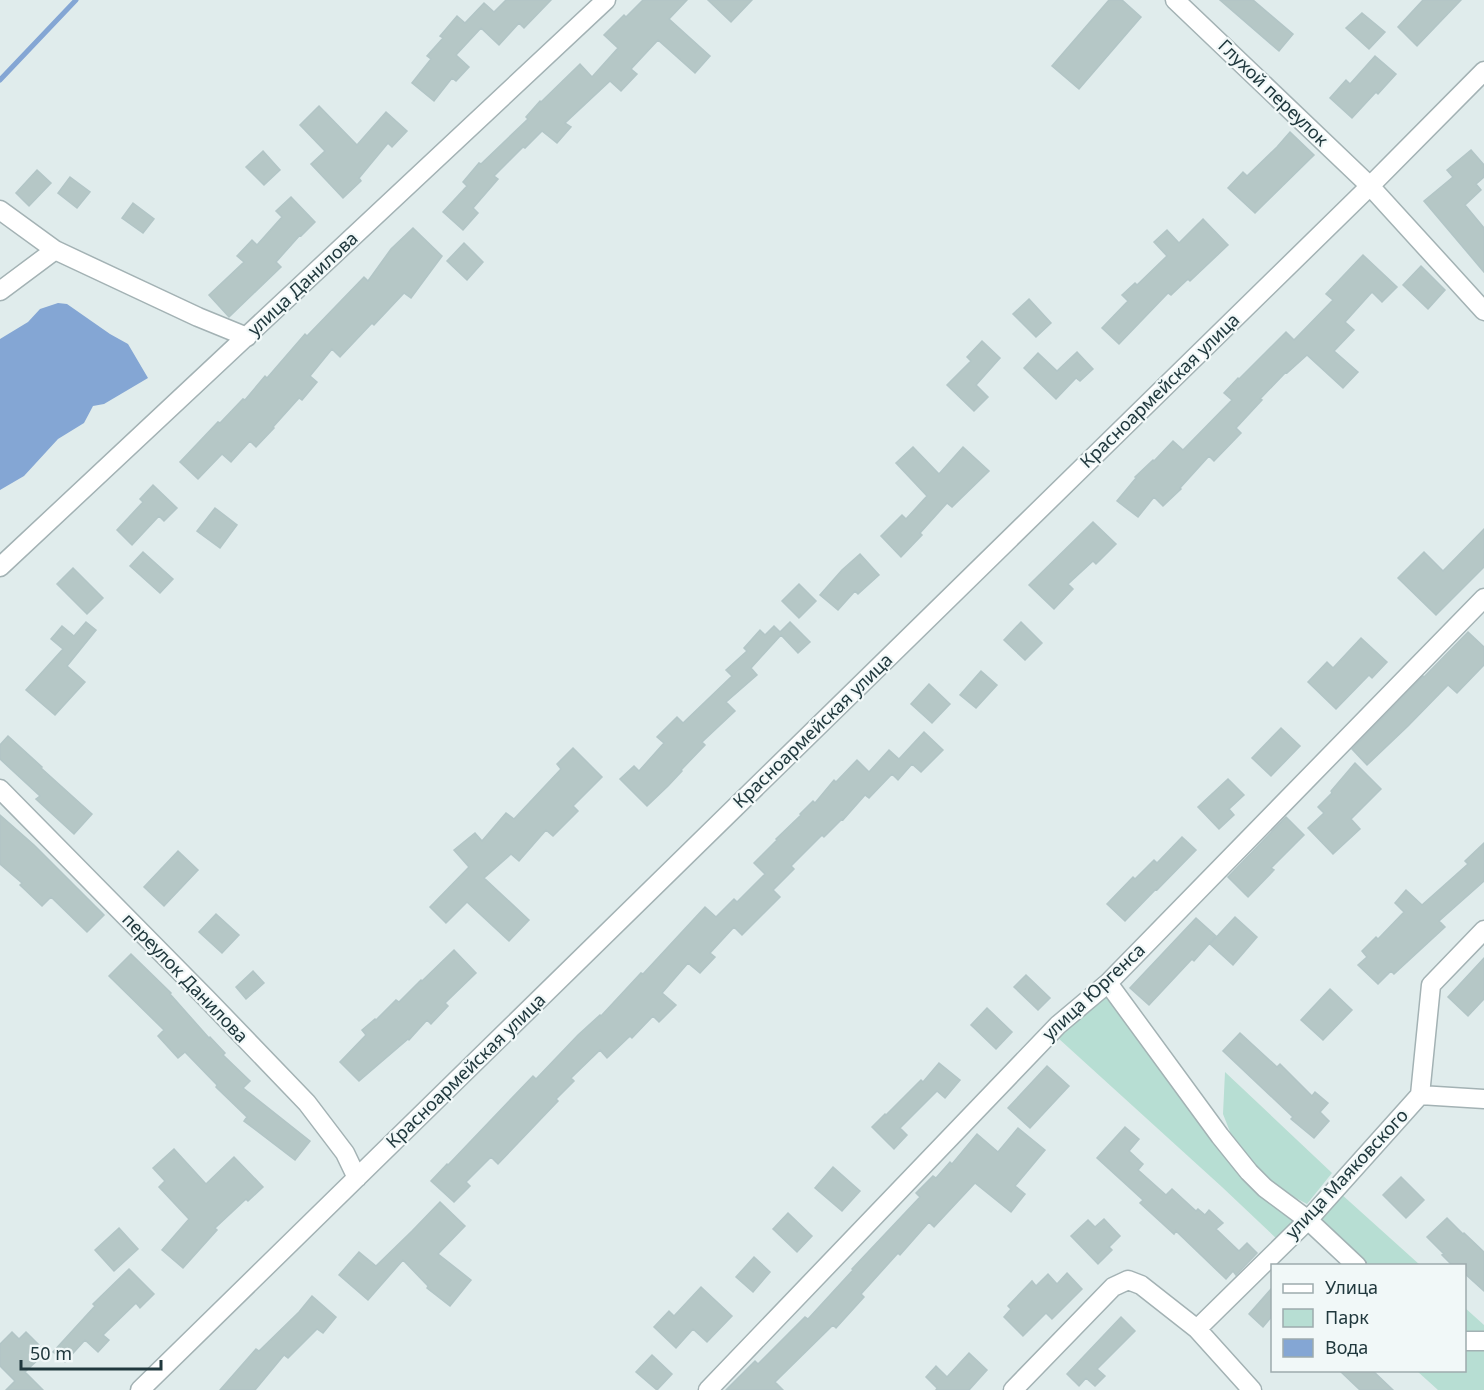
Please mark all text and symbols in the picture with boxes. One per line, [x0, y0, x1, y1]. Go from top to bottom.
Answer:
street label: Глухой переулок [1214, 34, 1334, 151]
street label: улица Данилова [242, 226, 363, 341]
street label: Красноармейская улица [1074, 308, 1244, 473]
street label: Красноармейская улица [727, 648, 897, 813]
street label: переулок Данилова [117, 907, 254, 1047]
street label: улица Юргенса [1037, 937, 1150, 1045]
street label: Красноармейская улица [380, 988, 550, 1153]
street label: улица Маяковского [1280, 1103, 1413, 1244]
legend [1271, 1264, 1466, 1372]
text: Улица [1325, 1275, 1378, 1299]
text: Парк [1325, 1305, 1369, 1329]
scale bar [21, 1333, 160, 1371]
text: Вода [1325, 1335, 1368, 1359]
text: 50 m [30, 1341, 72, 1365]

